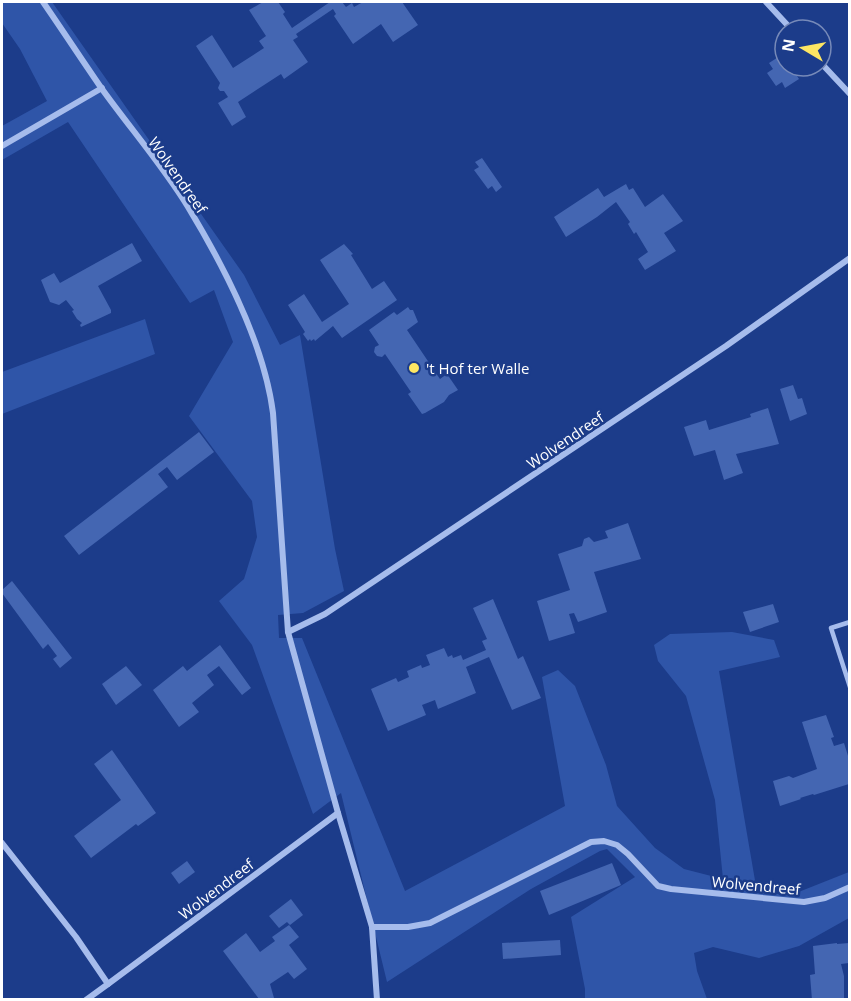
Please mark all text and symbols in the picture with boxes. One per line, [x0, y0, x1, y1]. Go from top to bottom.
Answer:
north arrow [773, 18, 833, 78]
text: N [776, 37, 800, 54]
street label: Wolvendreef [144, 133, 212, 218]
place label: 't Hof ter Walle [426, 358, 530, 378]
marker: 't Hof ter Walle [407, 361, 421, 375]
street label: Wolvendreef [523, 406, 608, 473]
street label: Wolvendreef [174, 854, 258, 924]
street label: Wolvendreef [711, 871, 802, 899]

